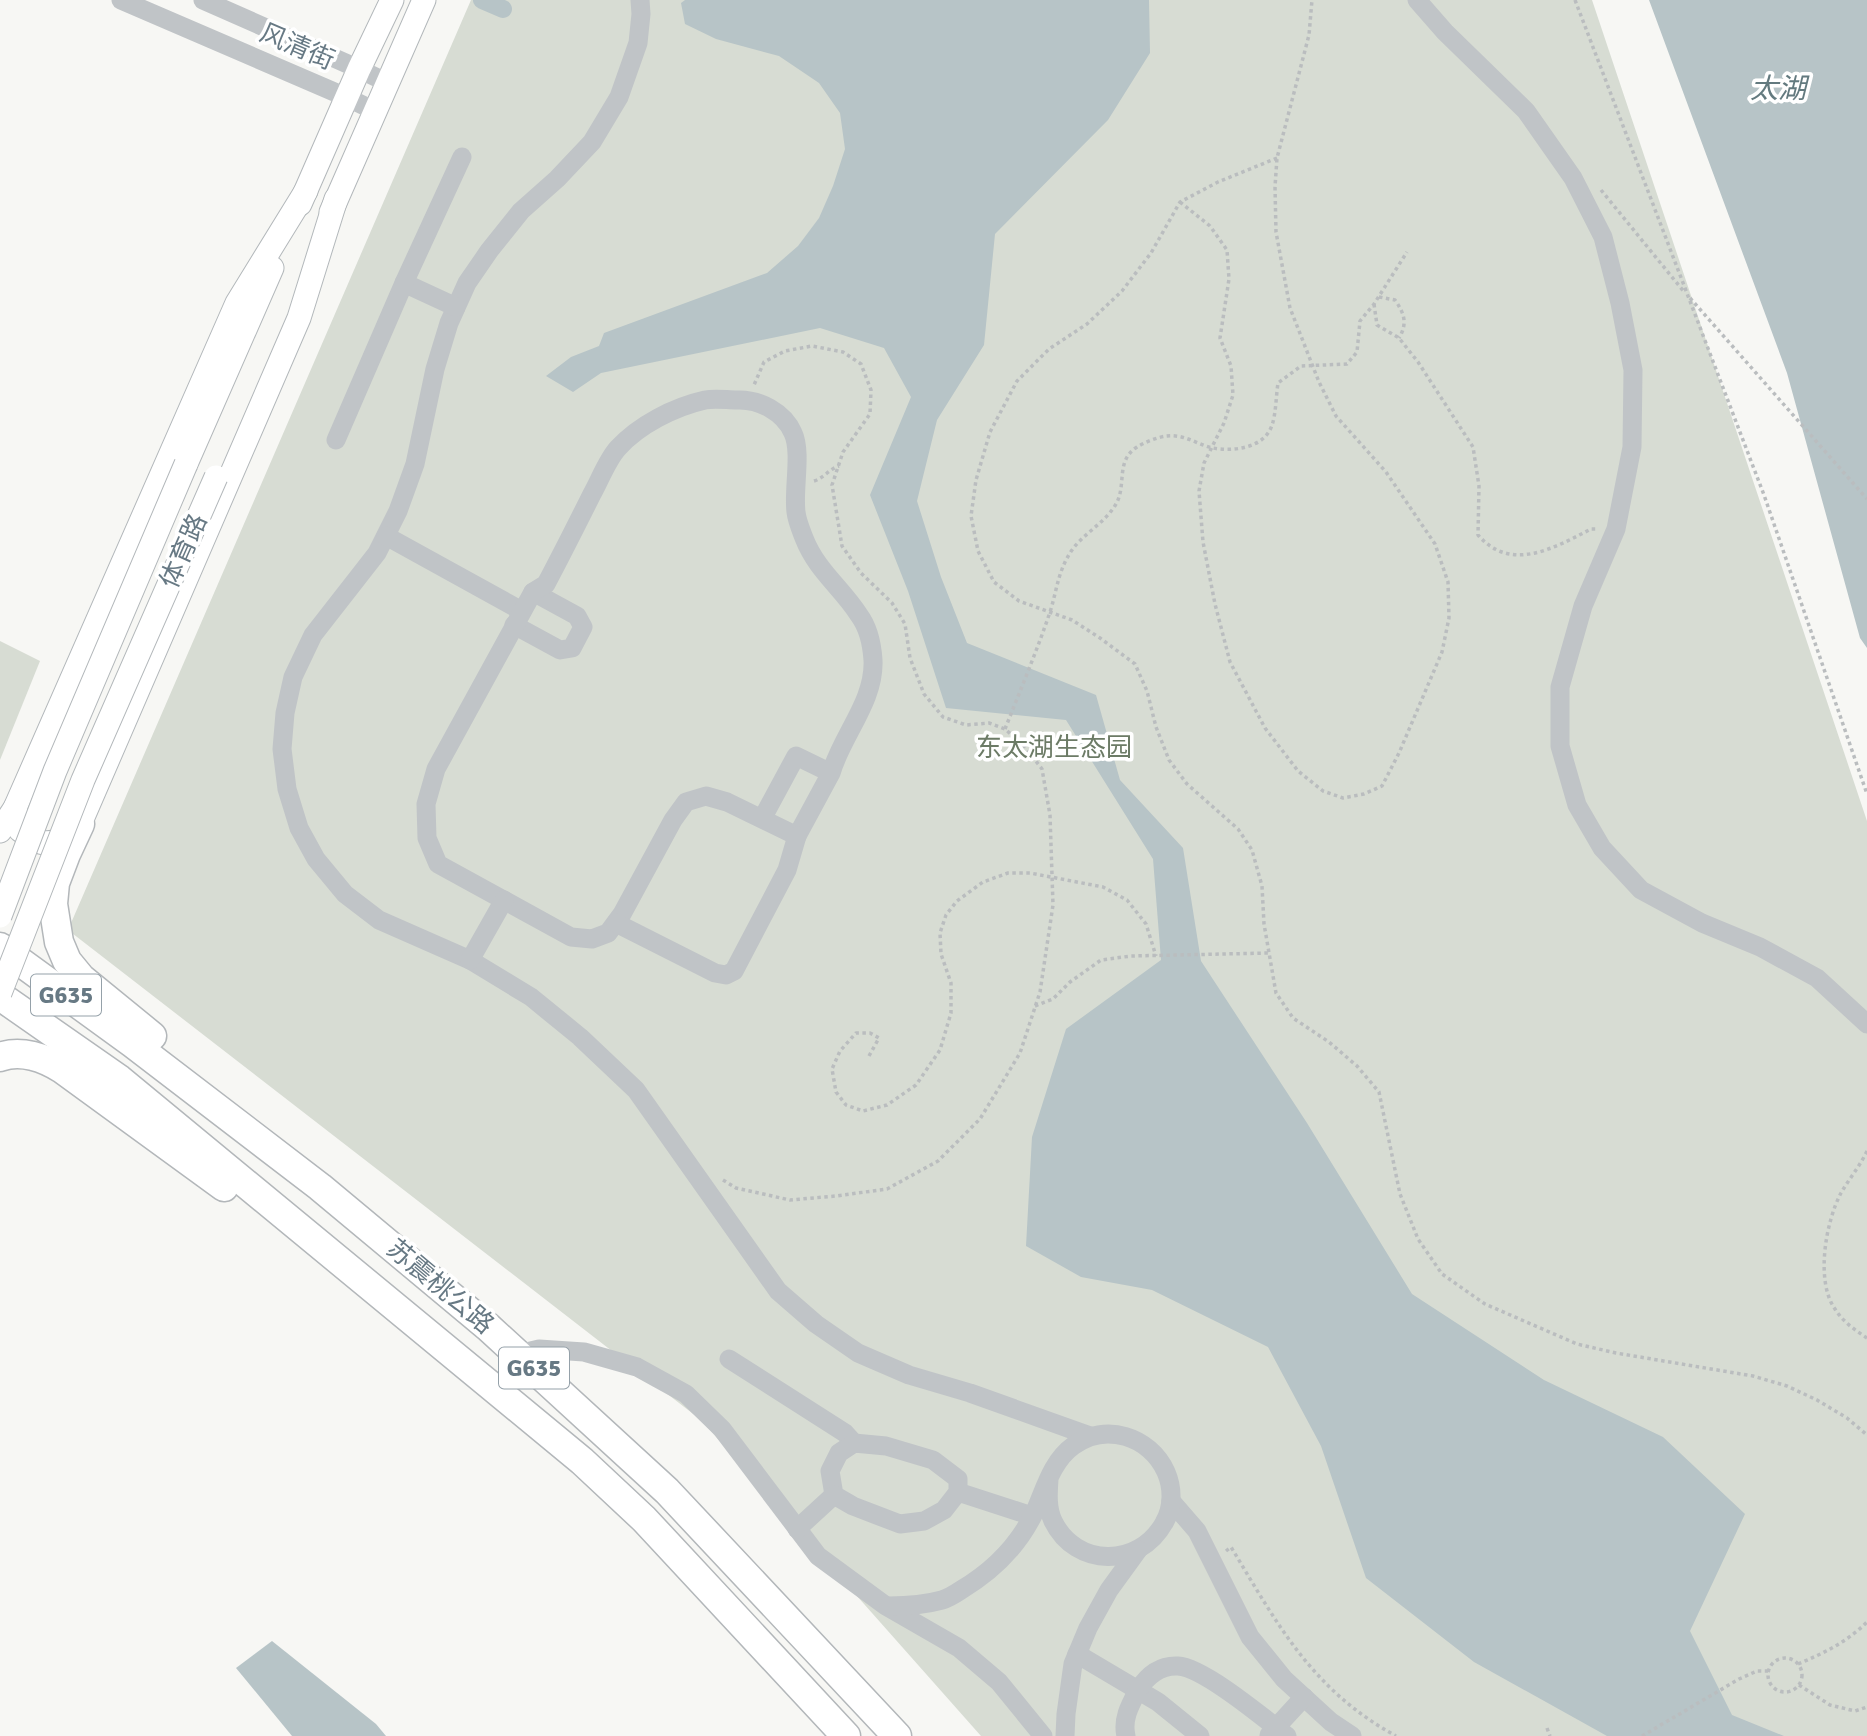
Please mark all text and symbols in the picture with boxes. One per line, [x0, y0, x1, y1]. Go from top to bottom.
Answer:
street label: 风清街 [255, 17, 339, 77]
water label: 太湖 [1750, 72, 1810, 106]
street label: 体育路 [154, 509, 214, 593]
park label: 东太湖生态园 [976, 732, 1132, 764]
road number: G635 [31, 974, 101, 1015]
street label: 苏震桃公路 [380, 1233, 500, 1341]
road number: G635 [499, 1348, 569, 1388]

